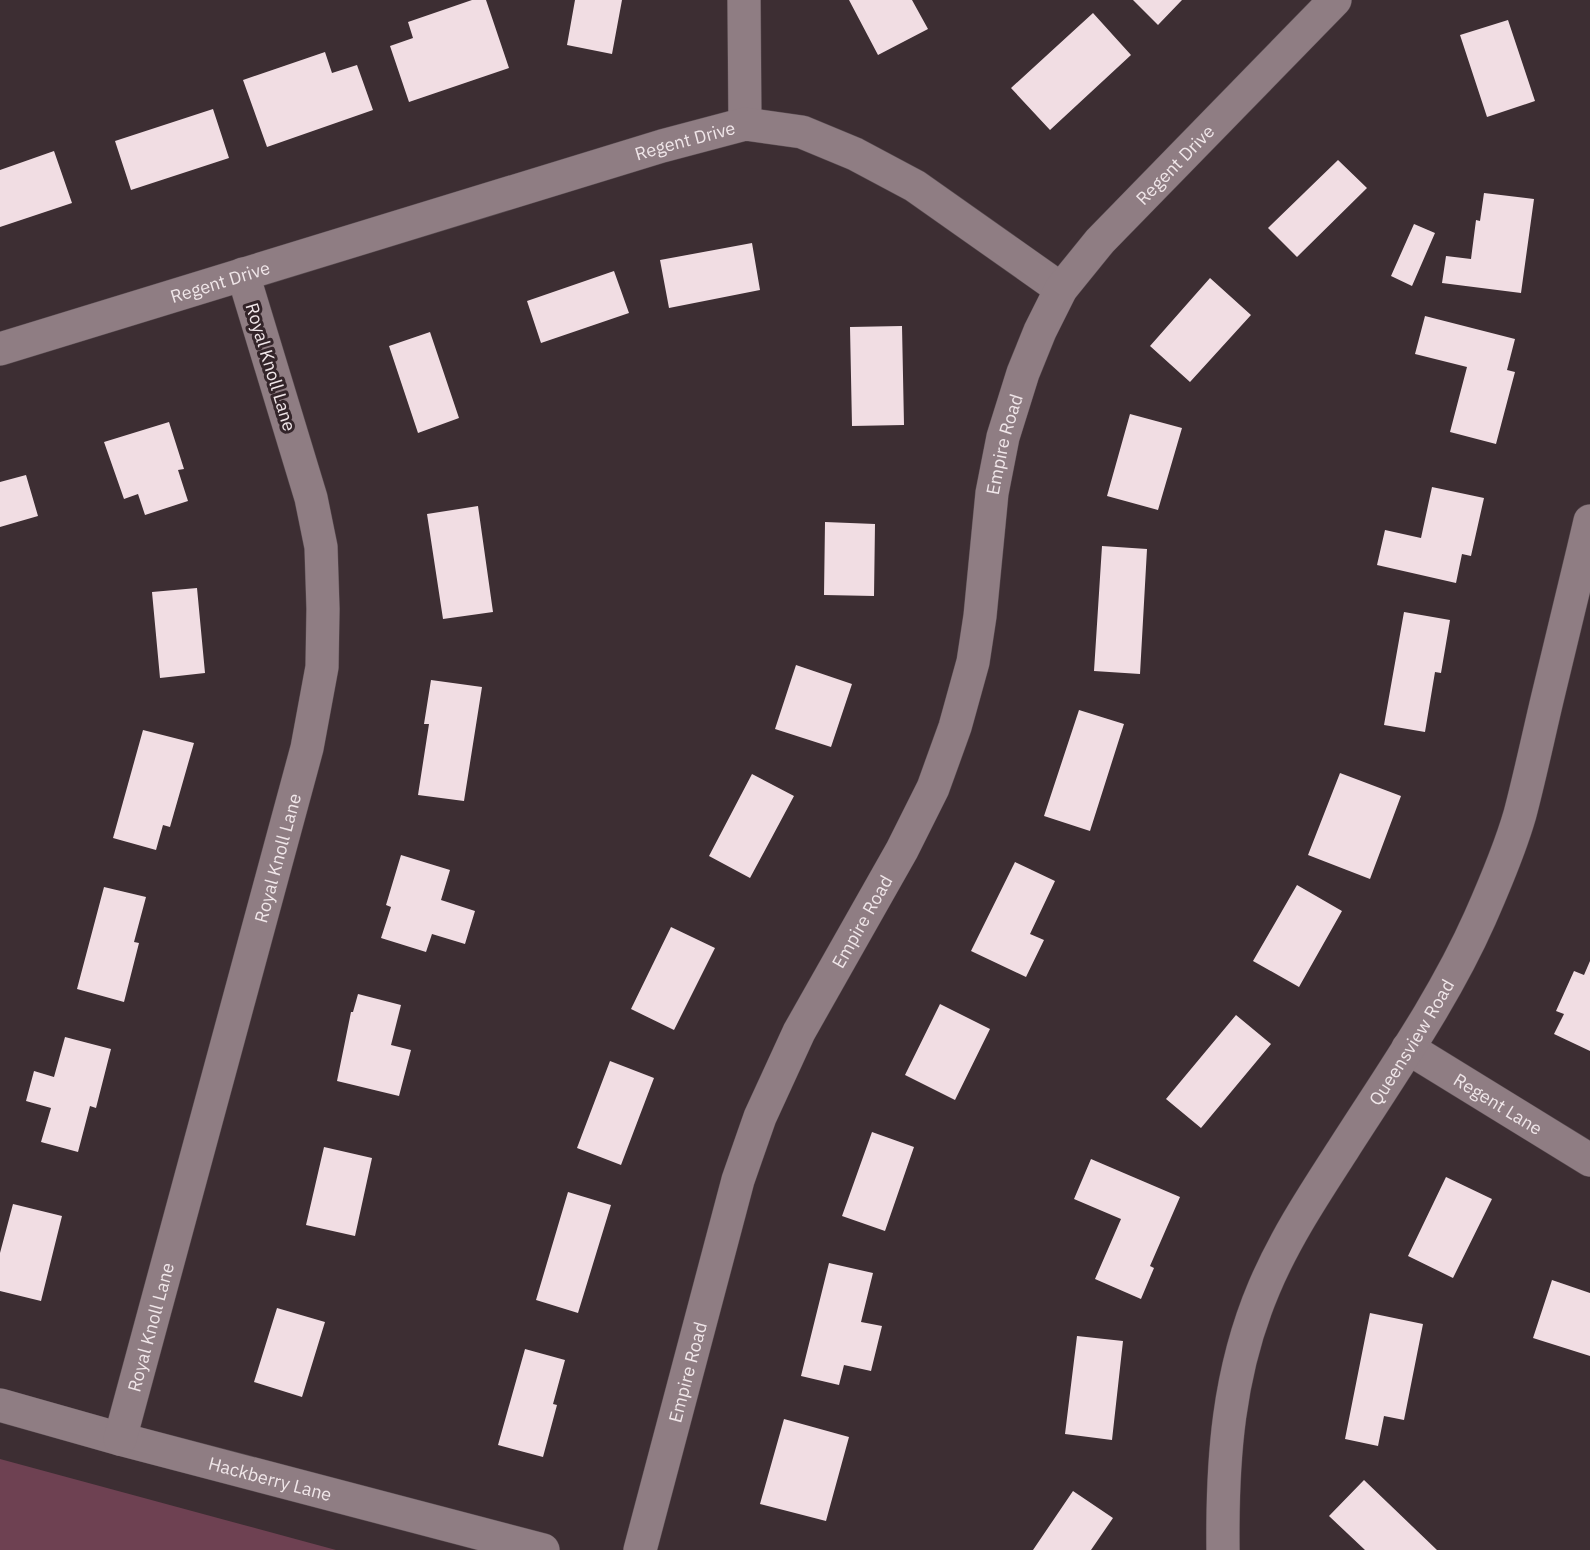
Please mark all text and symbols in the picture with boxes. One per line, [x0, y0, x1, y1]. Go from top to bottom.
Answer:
street label: Regent Drive [632, 116, 738, 165]
street label: Regent Drive [1130, 119, 1219, 209]
street label: Regent Drive [167, 255, 273, 308]
street label: Royal Knoll Lane [241, 300, 301, 434]
street label: Empire Road [980, 391, 1027, 497]
street label: Royal Knoll Lane [249, 791, 306, 925]
street label: Empire Road [826, 871, 897, 972]
street label: Queensview Road [1363, 975, 1459, 1110]
street label: Regent Lane [1450, 1068, 1547, 1140]
street label: Royal Knoll Lane [122, 1260, 179, 1394]
street label: Empire Road [663, 1319, 711, 1425]
street label: Hackberry Lane [206, 1451, 334, 1506]

